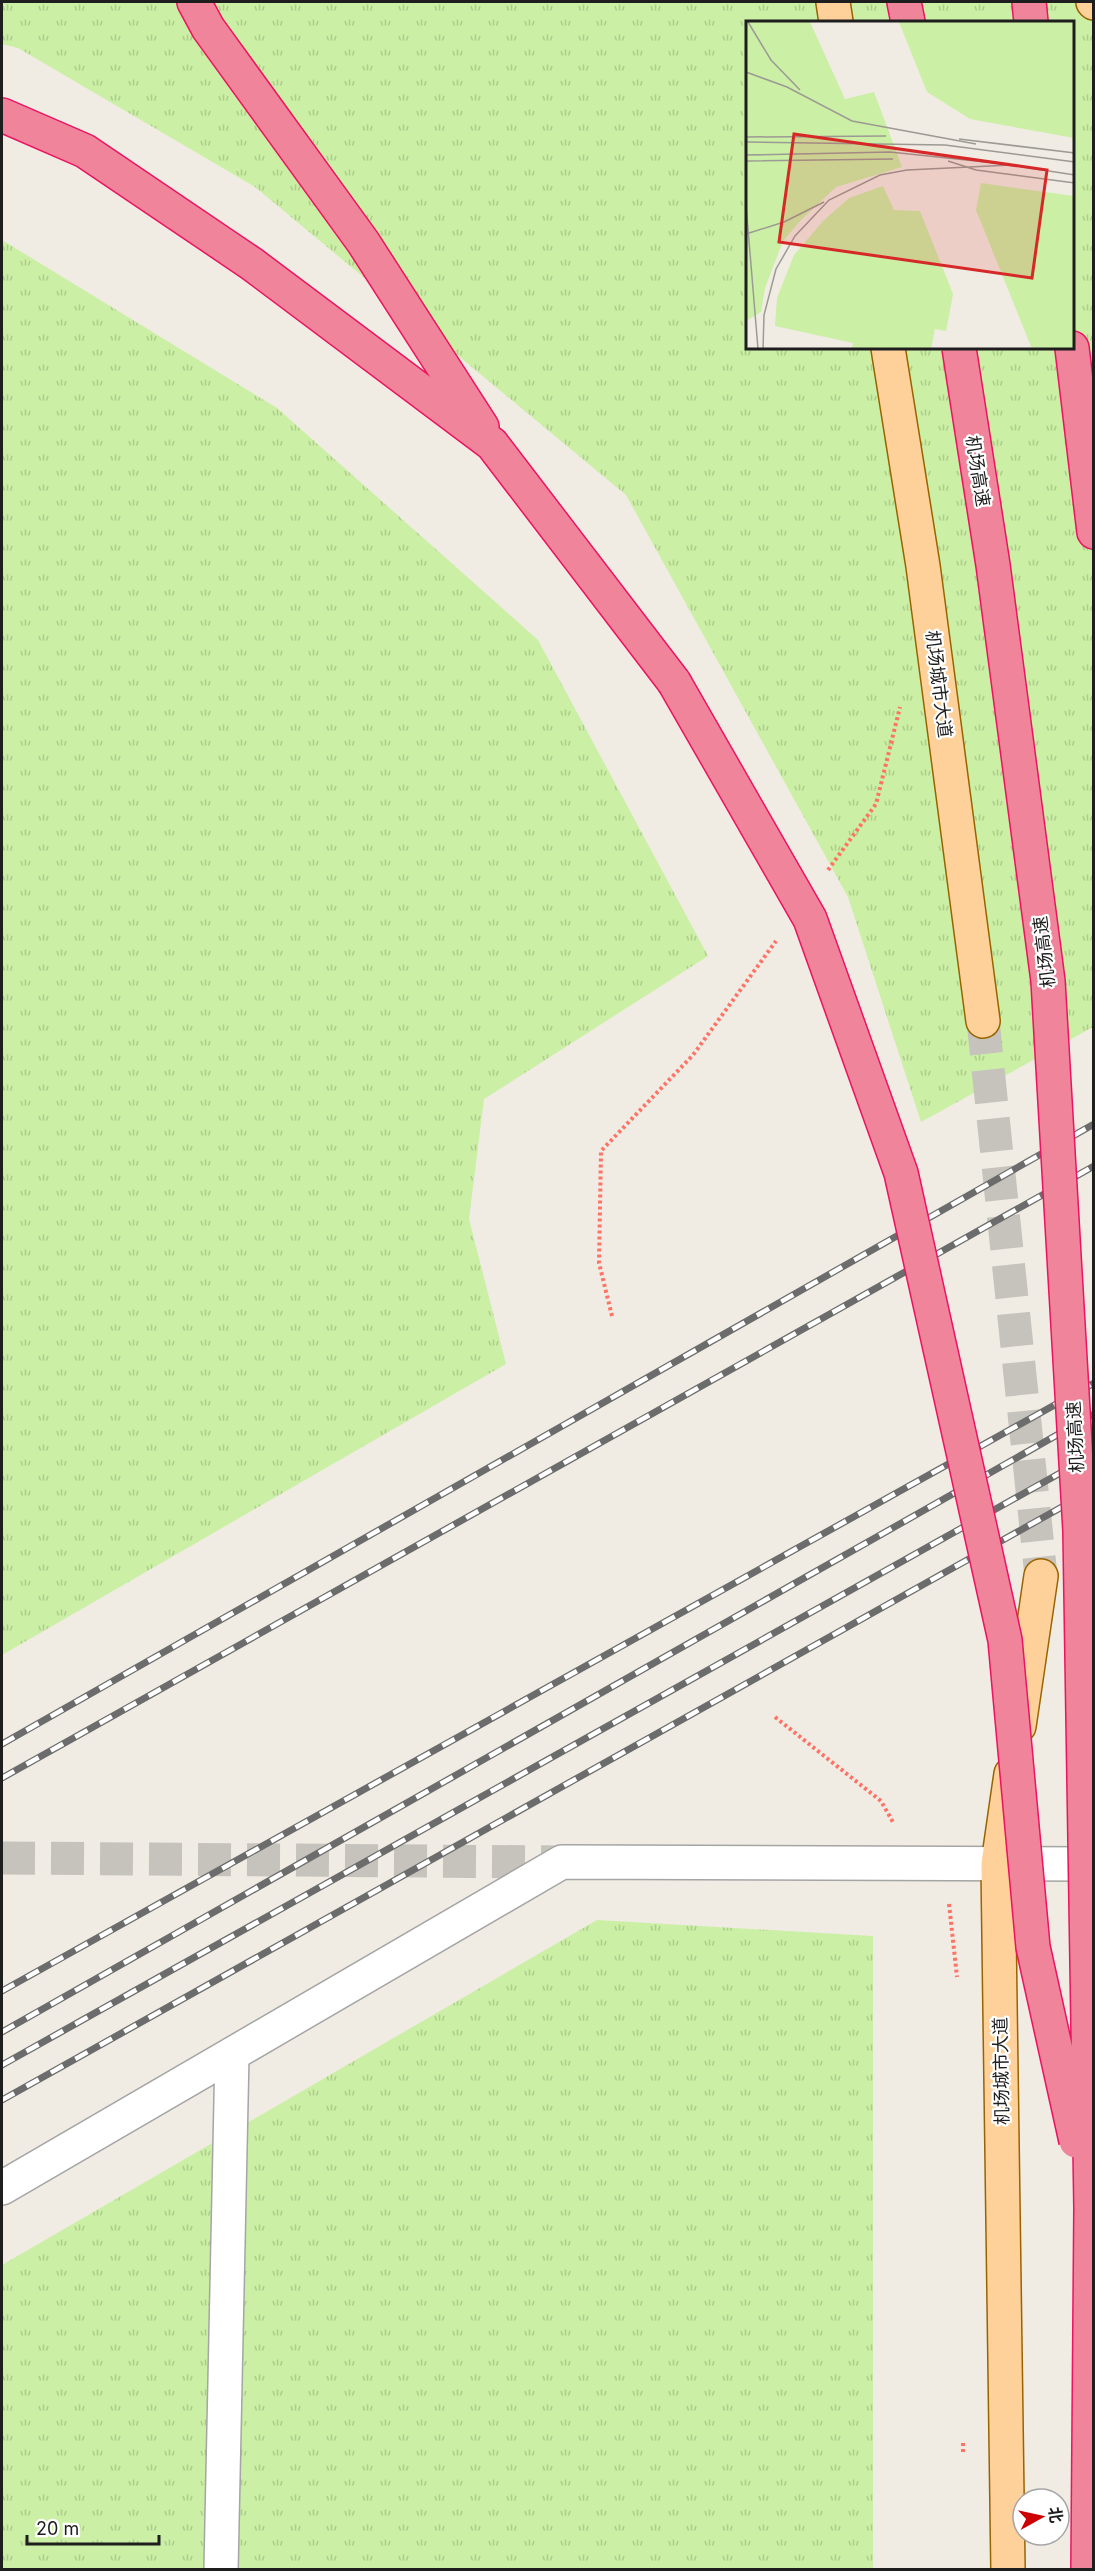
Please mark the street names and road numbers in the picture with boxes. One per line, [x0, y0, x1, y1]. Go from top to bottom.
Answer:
street label: 机场高速 [962, 434, 994, 508]
street label: 机场城市大道 [922, 629, 956, 739]
street label: 机场高速 [1029, 915, 1059, 989]
street label: 机场高速 [1063, 1400, 1087, 1474]
street label: 机场城市大道 [990, 2017, 1012, 2125]

